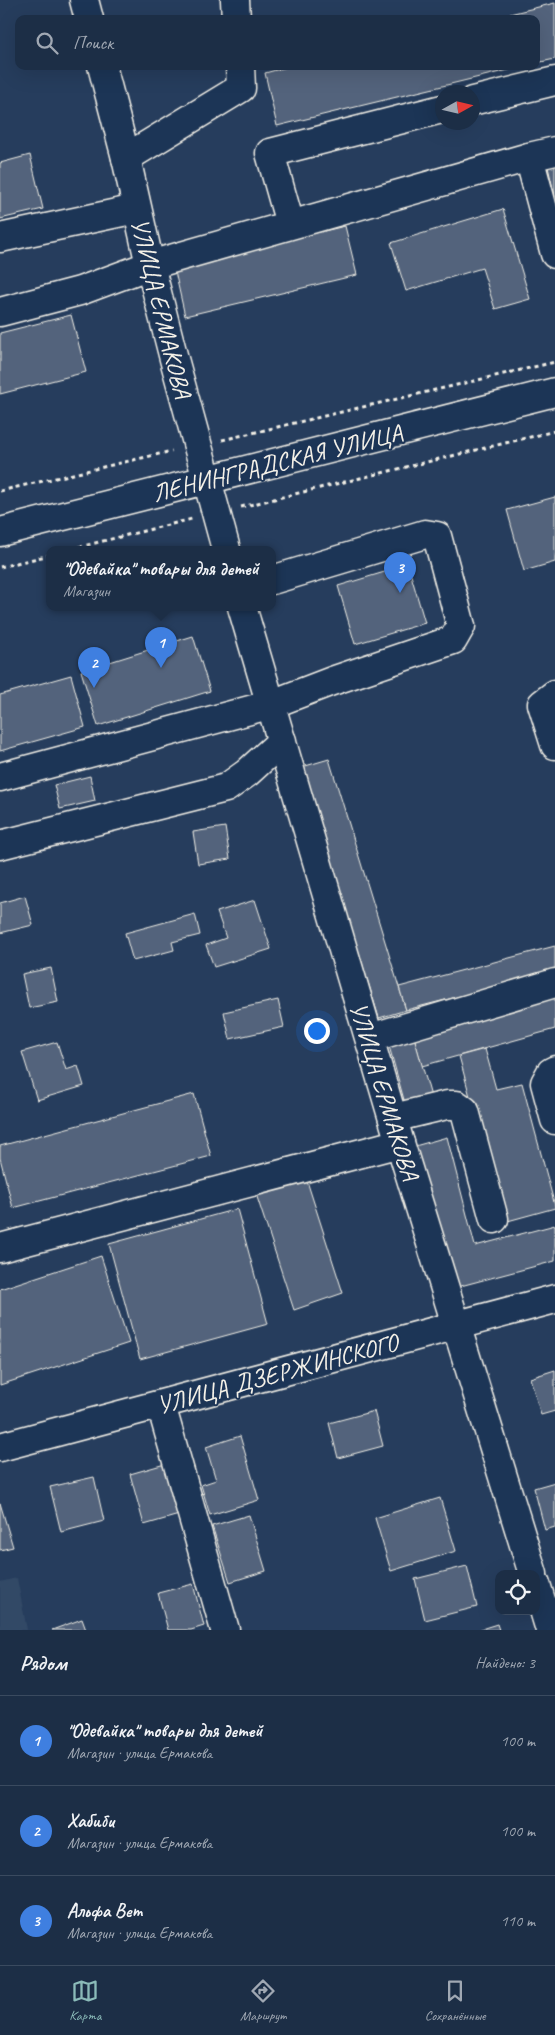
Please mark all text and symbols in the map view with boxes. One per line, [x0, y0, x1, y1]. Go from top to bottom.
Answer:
search box [15, 15, 540, 70]
icon: search [33, 29, 61, 57]
text: Поиск [73, 31, 113, 55]
north arrow [435, 85, 480, 130]
street label: УЛИЦА ЕРМАКОВА [123, 215, 199, 403]
street label: ЛЕНИНГРАДСКАЯ УЛИЦА [149, 416, 406, 509]
popup [46, 546, 276, 611]
pin: 3 [384, 552, 416, 593]
text: "Одевайка" товары для детей [63, 557, 259, 581]
text: Магазин [63, 581, 110, 601]
pin: 1 [145, 627, 177, 668]
pin: 2 [78, 647, 110, 688]
street label: УЛИЦА ЕРМАКОВА [342, 999, 427, 1185]
your location [304, 1018, 330, 1044]
street label: УЛИЦА ДЗЕРЖИНСКОГО [153, 1326, 404, 1422]
map controls [495, 1570, 540, 1615]
button: locate [495, 1570, 540, 1615]
text: Рядом [20, 1650, 67, 1676]
text: Найдено: 3 [475, 1653, 535, 1673]
text: "Одевайка" товары для детей [67, 1719, 263, 1743]
text: 1 [32, 1731, 40, 1751]
text: 100 m [501, 1731, 535, 1751]
text: Магазин · улица Ермакова [67, 1743, 212, 1763]
text: Хабиби [67, 1809, 114, 1833]
text: 2 [32, 1821, 40, 1841]
text: 100 m [501, 1821, 535, 1841]
text: Магазин · улица Ермакова [67, 1833, 212, 1853]
text: Альфа Вет [67, 1899, 142, 1923]
text: 3 [32, 1911, 40, 1931]
text: 110 m [501, 1911, 535, 1931]
text: Магазин · улица Ермакова [67, 1923, 212, 1943]
tab: Карта [69, 1977, 101, 2024]
tab: Маршрут [240, 1977, 286, 2024]
tab: Сохранённые [425, 1977, 486, 2024]

